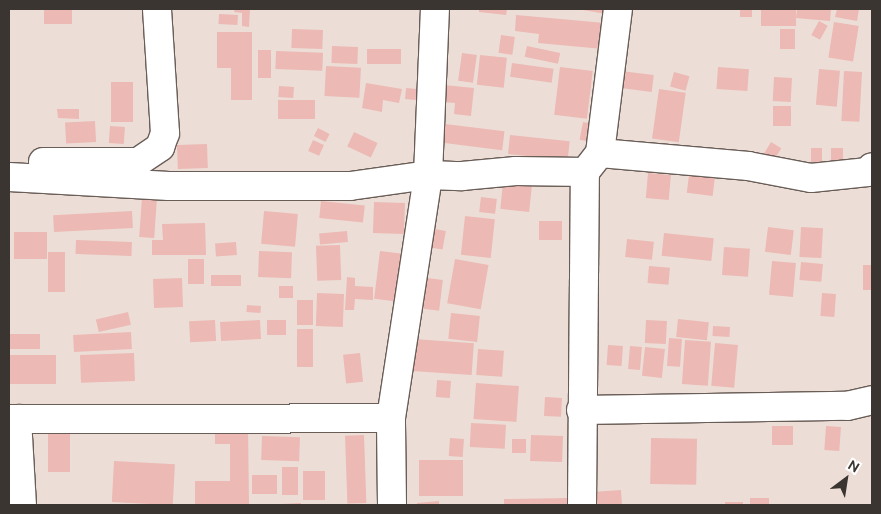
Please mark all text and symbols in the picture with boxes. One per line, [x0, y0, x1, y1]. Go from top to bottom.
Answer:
north arrow [821, 454, 871, 504]
text: N [845, 457, 862, 476]

